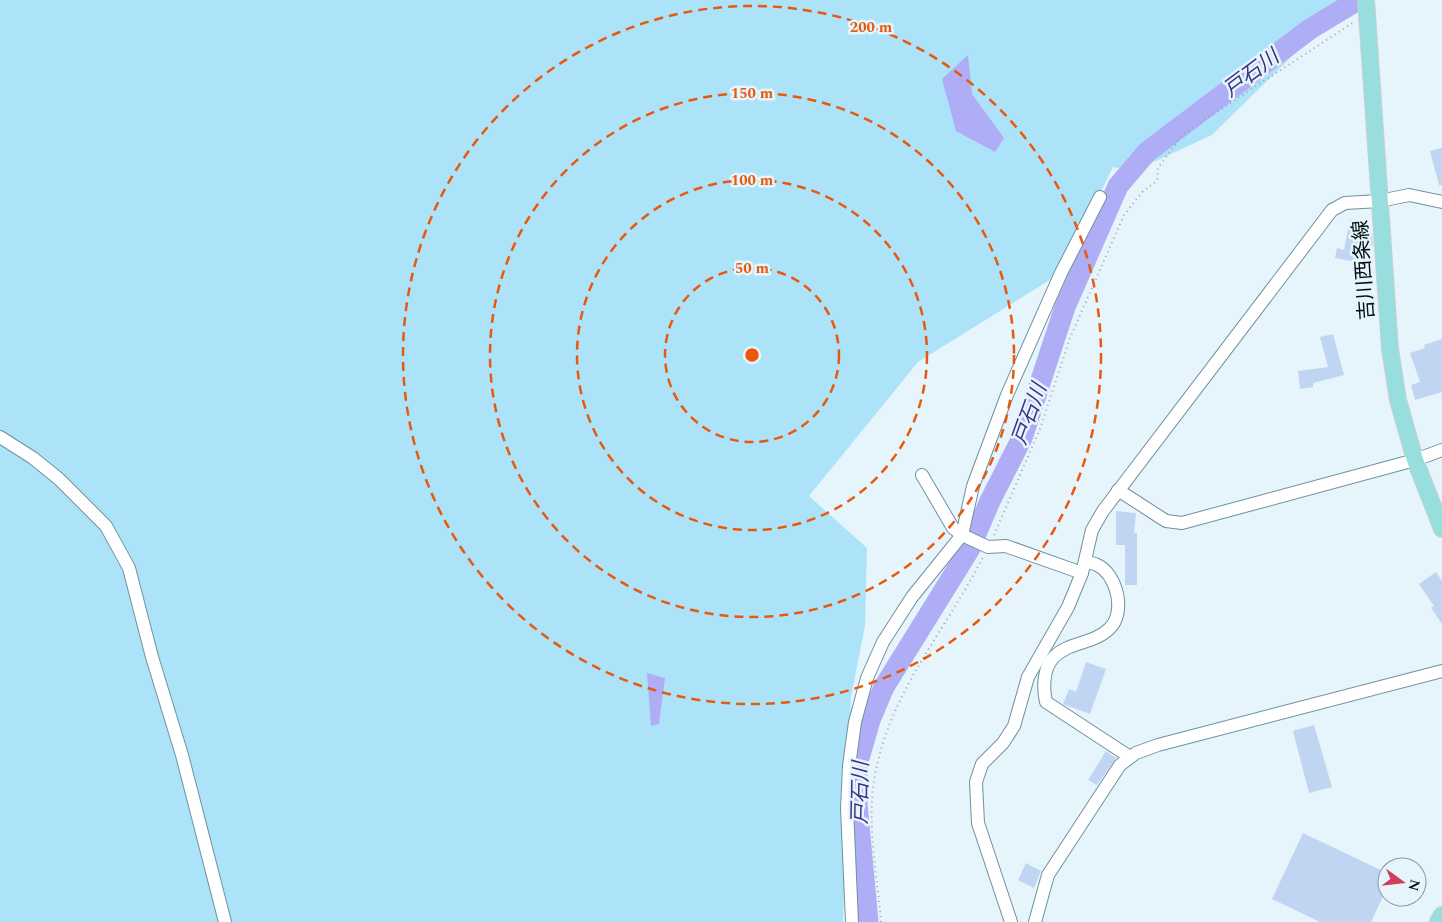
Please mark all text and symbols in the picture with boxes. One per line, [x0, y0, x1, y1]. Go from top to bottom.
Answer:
text: 200 m [850, 16, 893, 39]
water label: 戸石川 [1217, 41, 1288, 106]
text: 150 m [731, 82, 774, 105]
text: 100 m [731, 169, 774, 192]
street label: 吉川西条線 [1346, 219, 1382, 321]
text: 50 m [735, 257, 770, 280]
centre of rings [743, 346, 761, 364]
water label: 戸石川 [1004, 377, 1056, 449]
water label: 戸石川 [844, 759, 878, 825]
north arrow [1377, 857, 1427, 907]
text: N [1402, 877, 1426, 893]

